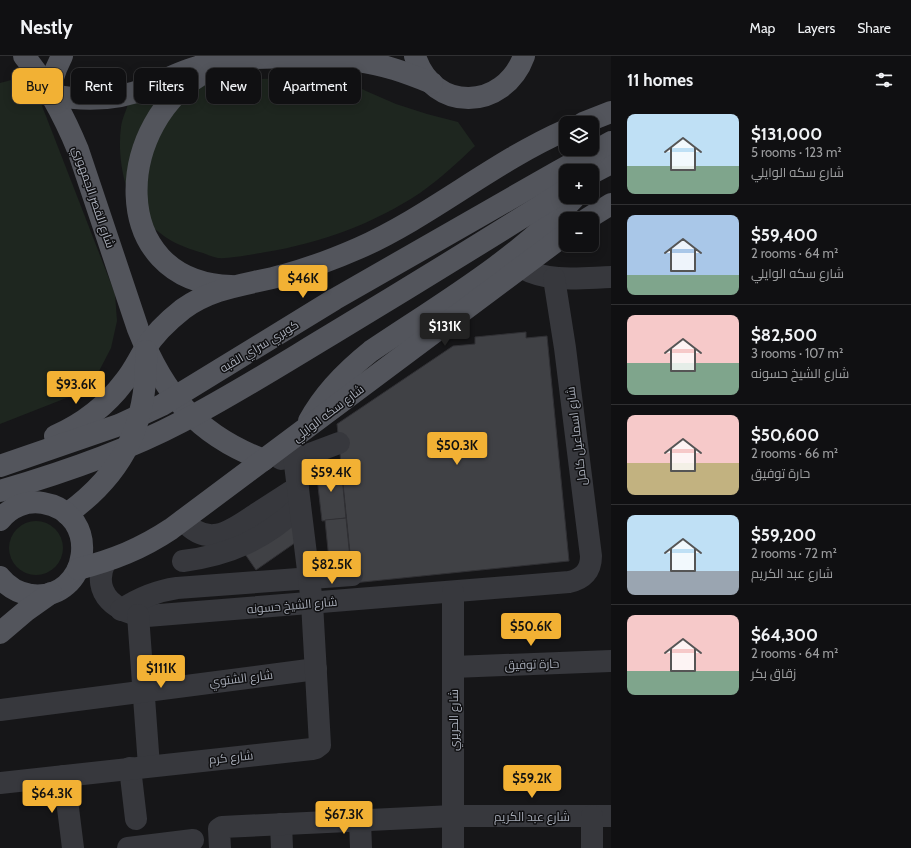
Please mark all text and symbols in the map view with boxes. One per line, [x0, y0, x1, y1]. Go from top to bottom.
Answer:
text: Nestly [20, 16, 73, 39]
text: Map [750, 19, 775, 37]
text: Layers [797, 19, 835, 37]
text: Share [857, 19, 891, 37]
chip: Buy [12, 68, 63, 104]
chip: Rent [71, 68, 126, 104]
chip: Filters [134, 68, 198, 104]
chip: New [206, 68, 261, 104]
chip: Apartment [269, 68, 361, 104]
icon: filters [873, 69, 895, 91]
text: 11 homes [627, 70, 693, 90]
map controls [559, 116, 599, 252]
button: layers [559, 116, 599, 156]
text: $131,000 [751, 124, 822, 144]
icon: home [659, 130, 707, 178]
street label: شارع القصر الجمهوري [67, 144, 119, 251]
text: 5 rooms · 123 m² [751, 144, 842, 160]
button: + [559, 164, 599, 204]
text: شارع سكه الوايلي [751, 164, 844, 180]
button: − [559, 212, 599, 252]
text: $59,400 [751, 225, 818, 245]
icon: home [659, 231, 707, 279]
text: 2 rooms · 64 m² [751, 245, 838, 261]
pin: $46K [279, 265, 327, 299]
text: شارع سكه الوايلي [751, 265, 844, 281]
text: $46K [287, 270, 319, 286]
pin: $131K [417, 313, 473, 347]
street label: كوبري سراي القبه [217, 317, 303, 378]
text: $131K [429, 318, 461, 334]
text: $82,500 [751, 325, 817, 345]
icon: home [659, 331, 707, 379]
text: 3 rooms · 107 m² [751, 345, 843, 361]
text: شارع الشيخ حسونه [751, 365, 849, 381]
pin: $93.6K [43, 371, 109, 405]
text: $93.6K [56, 376, 96, 392]
street label: شارع سكه الوايلي [289, 381, 369, 447]
street label: شارع اسماعيل كامل [562, 385, 591, 486]
text: $50,600 [751, 425, 819, 445]
icon: home [659, 431, 707, 479]
pin: $50.3K [424, 432, 490, 466]
text: $50.3K [436, 437, 478, 453]
text: 2 rooms · 66 m² [751, 445, 838, 461]
pin: $59.4K [298, 459, 364, 493]
text: $59.4K [311, 464, 351, 480]
text: حارة توفيق [751, 465, 810, 481]
text: $59,200 [751, 525, 816, 545]
icon: home [659, 531, 707, 579]
text: 2 rooms · 72 m² [751, 545, 837, 561]
pin: $82.5K [299, 551, 365, 585]
text: $82.5K [312, 556, 352, 572]
text: شارع عبد الكريم [751, 565, 833, 581]
street label: شارع الشيخ حسونه [246, 594, 338, 617]
pin: $50.6K [498, 613, 564, 647]
text: $50.6K [510, 618, 552, 634]
text: $64,300 [751, 625, 818, 645]
icon: home [659, 631, 707, 679]
text: 2 rooms · 64 m² [751, 645, 838, 661]
pin: $111K [133, 655, 189, 689]
street label: حارة توفيق [504, 656, 560, 672]
text: $111K [146, 660, 176, 676]
text: زقاق بكر [751, 665, 796, 681]
street label: شارع الشتوي [208, 667, 274, 692]
street label: شارع الحريري [446, 689, 464, 751]
street label: شارع كرم [208, 747, 254, 768]
pin: $59.2K [499, 765, 565, 799]
text: $59.2K [512, 770, 552, 786]
pin: $64.3K [19, 780, 85, 814]
text: $64.3K [32, 785, 72, 801]
pin: $67.3K [311, 801, 377, 835]
text: $67.3K [324, 806, 364, 822]
street label: شارع عبد الكريم [494, 809, 570, 825]

